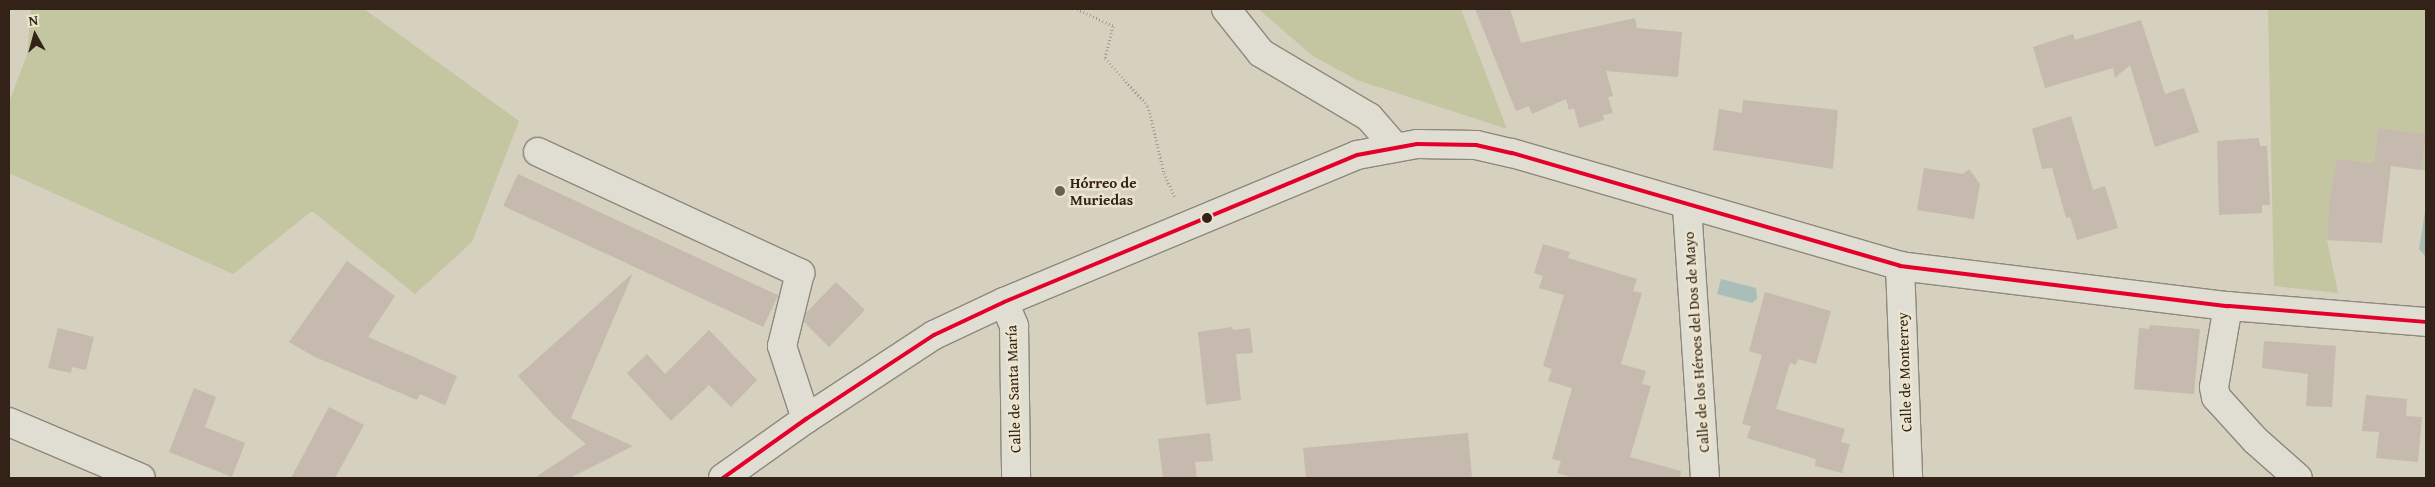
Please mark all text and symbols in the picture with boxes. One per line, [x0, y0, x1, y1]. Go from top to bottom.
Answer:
north arrow [10, 10, 60, 60]
text: N [27, 10, 39, 31]
place label: Hórreo de Muriedas [1070, 173, 1137, 208]
marker: Hórreo de Muriedas [1054, 185, 1066, 197]
unlabelled marker [1202, 213, 1212, 223]
street label: Calle de los Héroes del Dos de Mayo [1679, 231, 1713, 453]
street label: Calle de Monterrey [1893, 312, 1915, 432]
street label: Calle de Santa María [1002, 325, 1024, 453]

